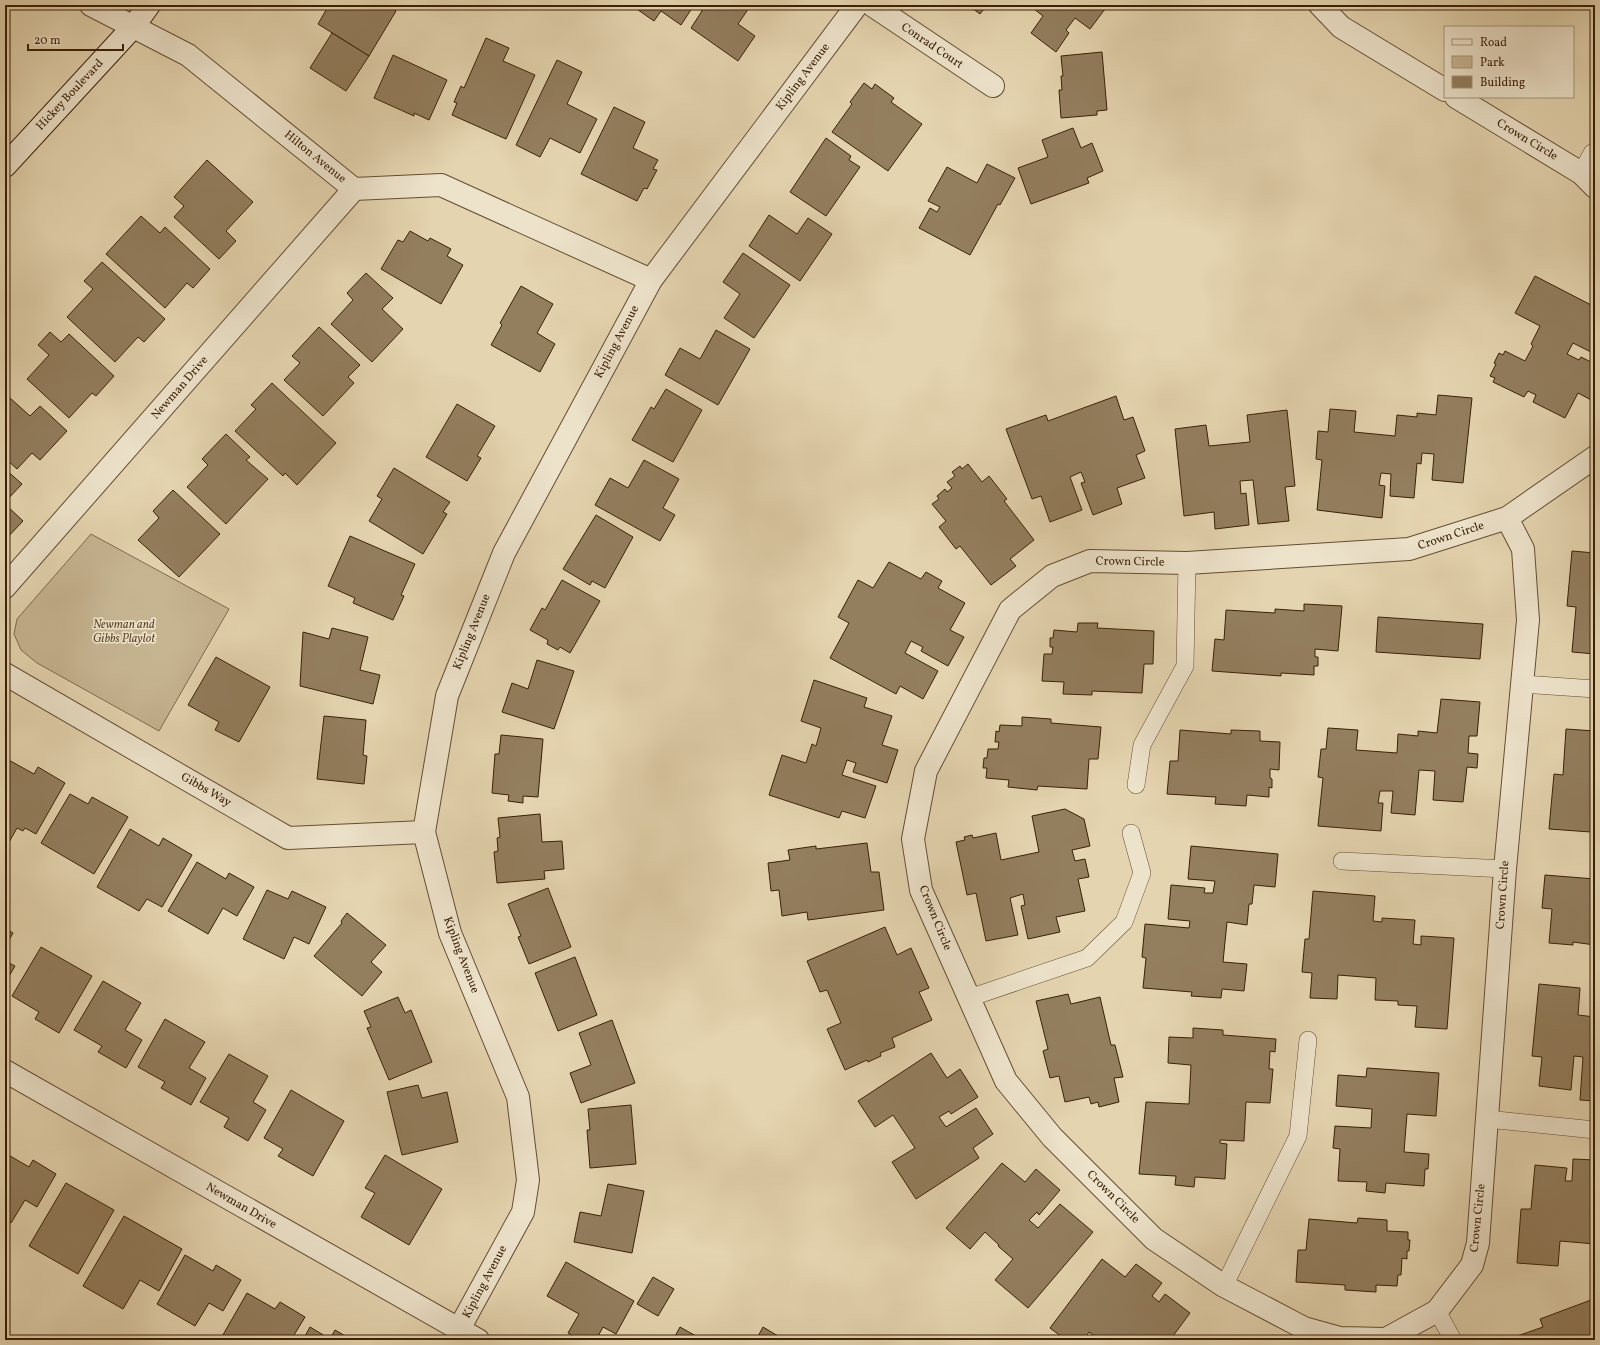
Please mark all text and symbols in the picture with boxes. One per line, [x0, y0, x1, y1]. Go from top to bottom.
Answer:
street label: Conrad Court [898, 19, 966, 73]
scale bar [28, 26, 123, 52]
legend [1444, 26, 1574, 98]
text: 20 m [34, 33, 61, 49]
text: Road [1480, 35, 1507, 51]
street label: Kipling Avenue [772, 40, 834, 114]
text: Park [1480, 55, 1505, 71]
street label: Hickey Boulevard [33, 56, 107, 134]
text: Building [1480, 75, 1525, 91]
street label: Crown Circle [1493, 115, 1561, 165]
street label: Hilton Avenue [281, 127, 350, 187]
street label: Kipling Avenue [591, 302, 643, 381]
street label: Newman Drive [148, 353, 212, 423]
street label: Crown Circle [1416, 518, 1486, 554]
street label: Crown Circle [1095, 553, 1165, 571]
street label: Kipling Avenue [449, 591, 495, 672]
park label: Newman and Gibbs Playlot [93, 617, 156, 647]
street label: Gibbs Way [178, 769, 235, 811]
street label: Crown Circle [1493, 860, 1513, 930]
street label: Crown Circle [915, 883, 955, 953]
street label: Kipling Avenue [439, 914, 483, 996]
street label: Crown Circle [1083, 1167, 1143, 1227]
street label: Newman Drive [203, 1179, 280, 1233]
street label: Crown Circle [1466, 1183, 1490, 1253]
street label: Kipling Avenue [459, 1242, 511, 1321]

